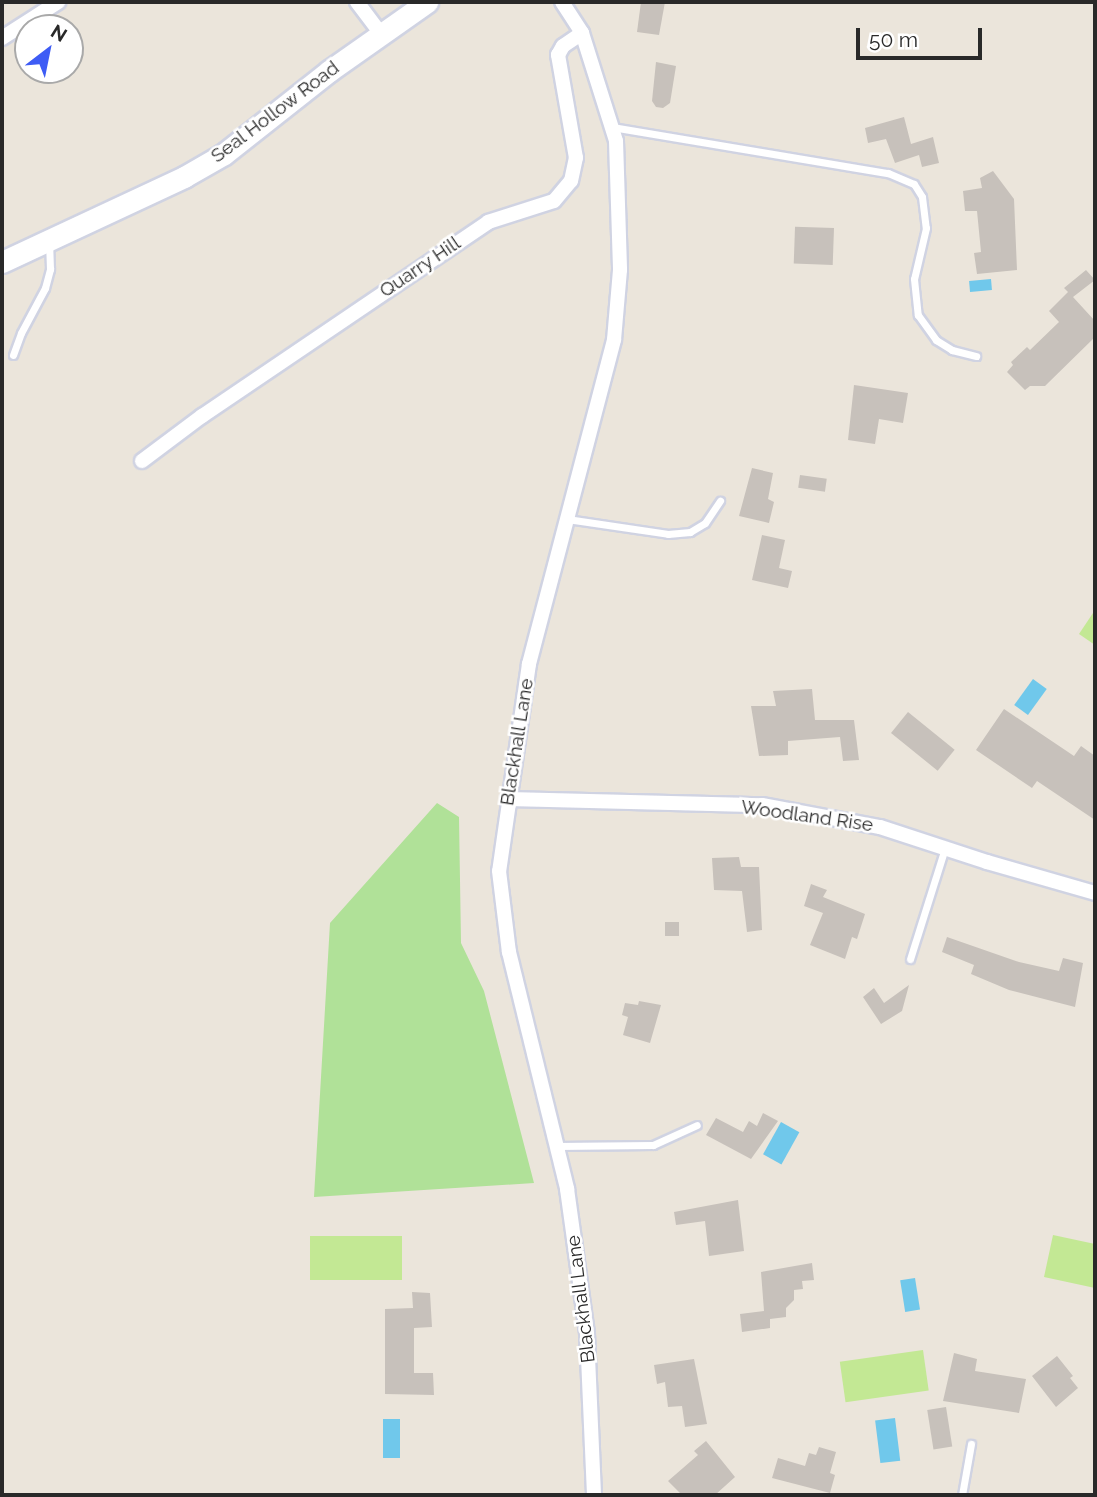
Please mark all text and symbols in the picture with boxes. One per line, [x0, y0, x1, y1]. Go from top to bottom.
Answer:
north arrow [14, 14, 84, 84]
scale bar [859, 14, 985, 58]
text: N [47, 20, 71, 46]
text: 50 m [869, 27, 918, 52]
street label: Seal Hollow Road [206, 56, 344, 168]
street label: Quarry Hill [375, 232, 465, 302]
street label: Blackhall Lane [496, 677, 538, 807]
street label: Woodland Rise [740, 795, 874, 837]
street label: Blackhall Lane [562, 1234, 600, 1364]

